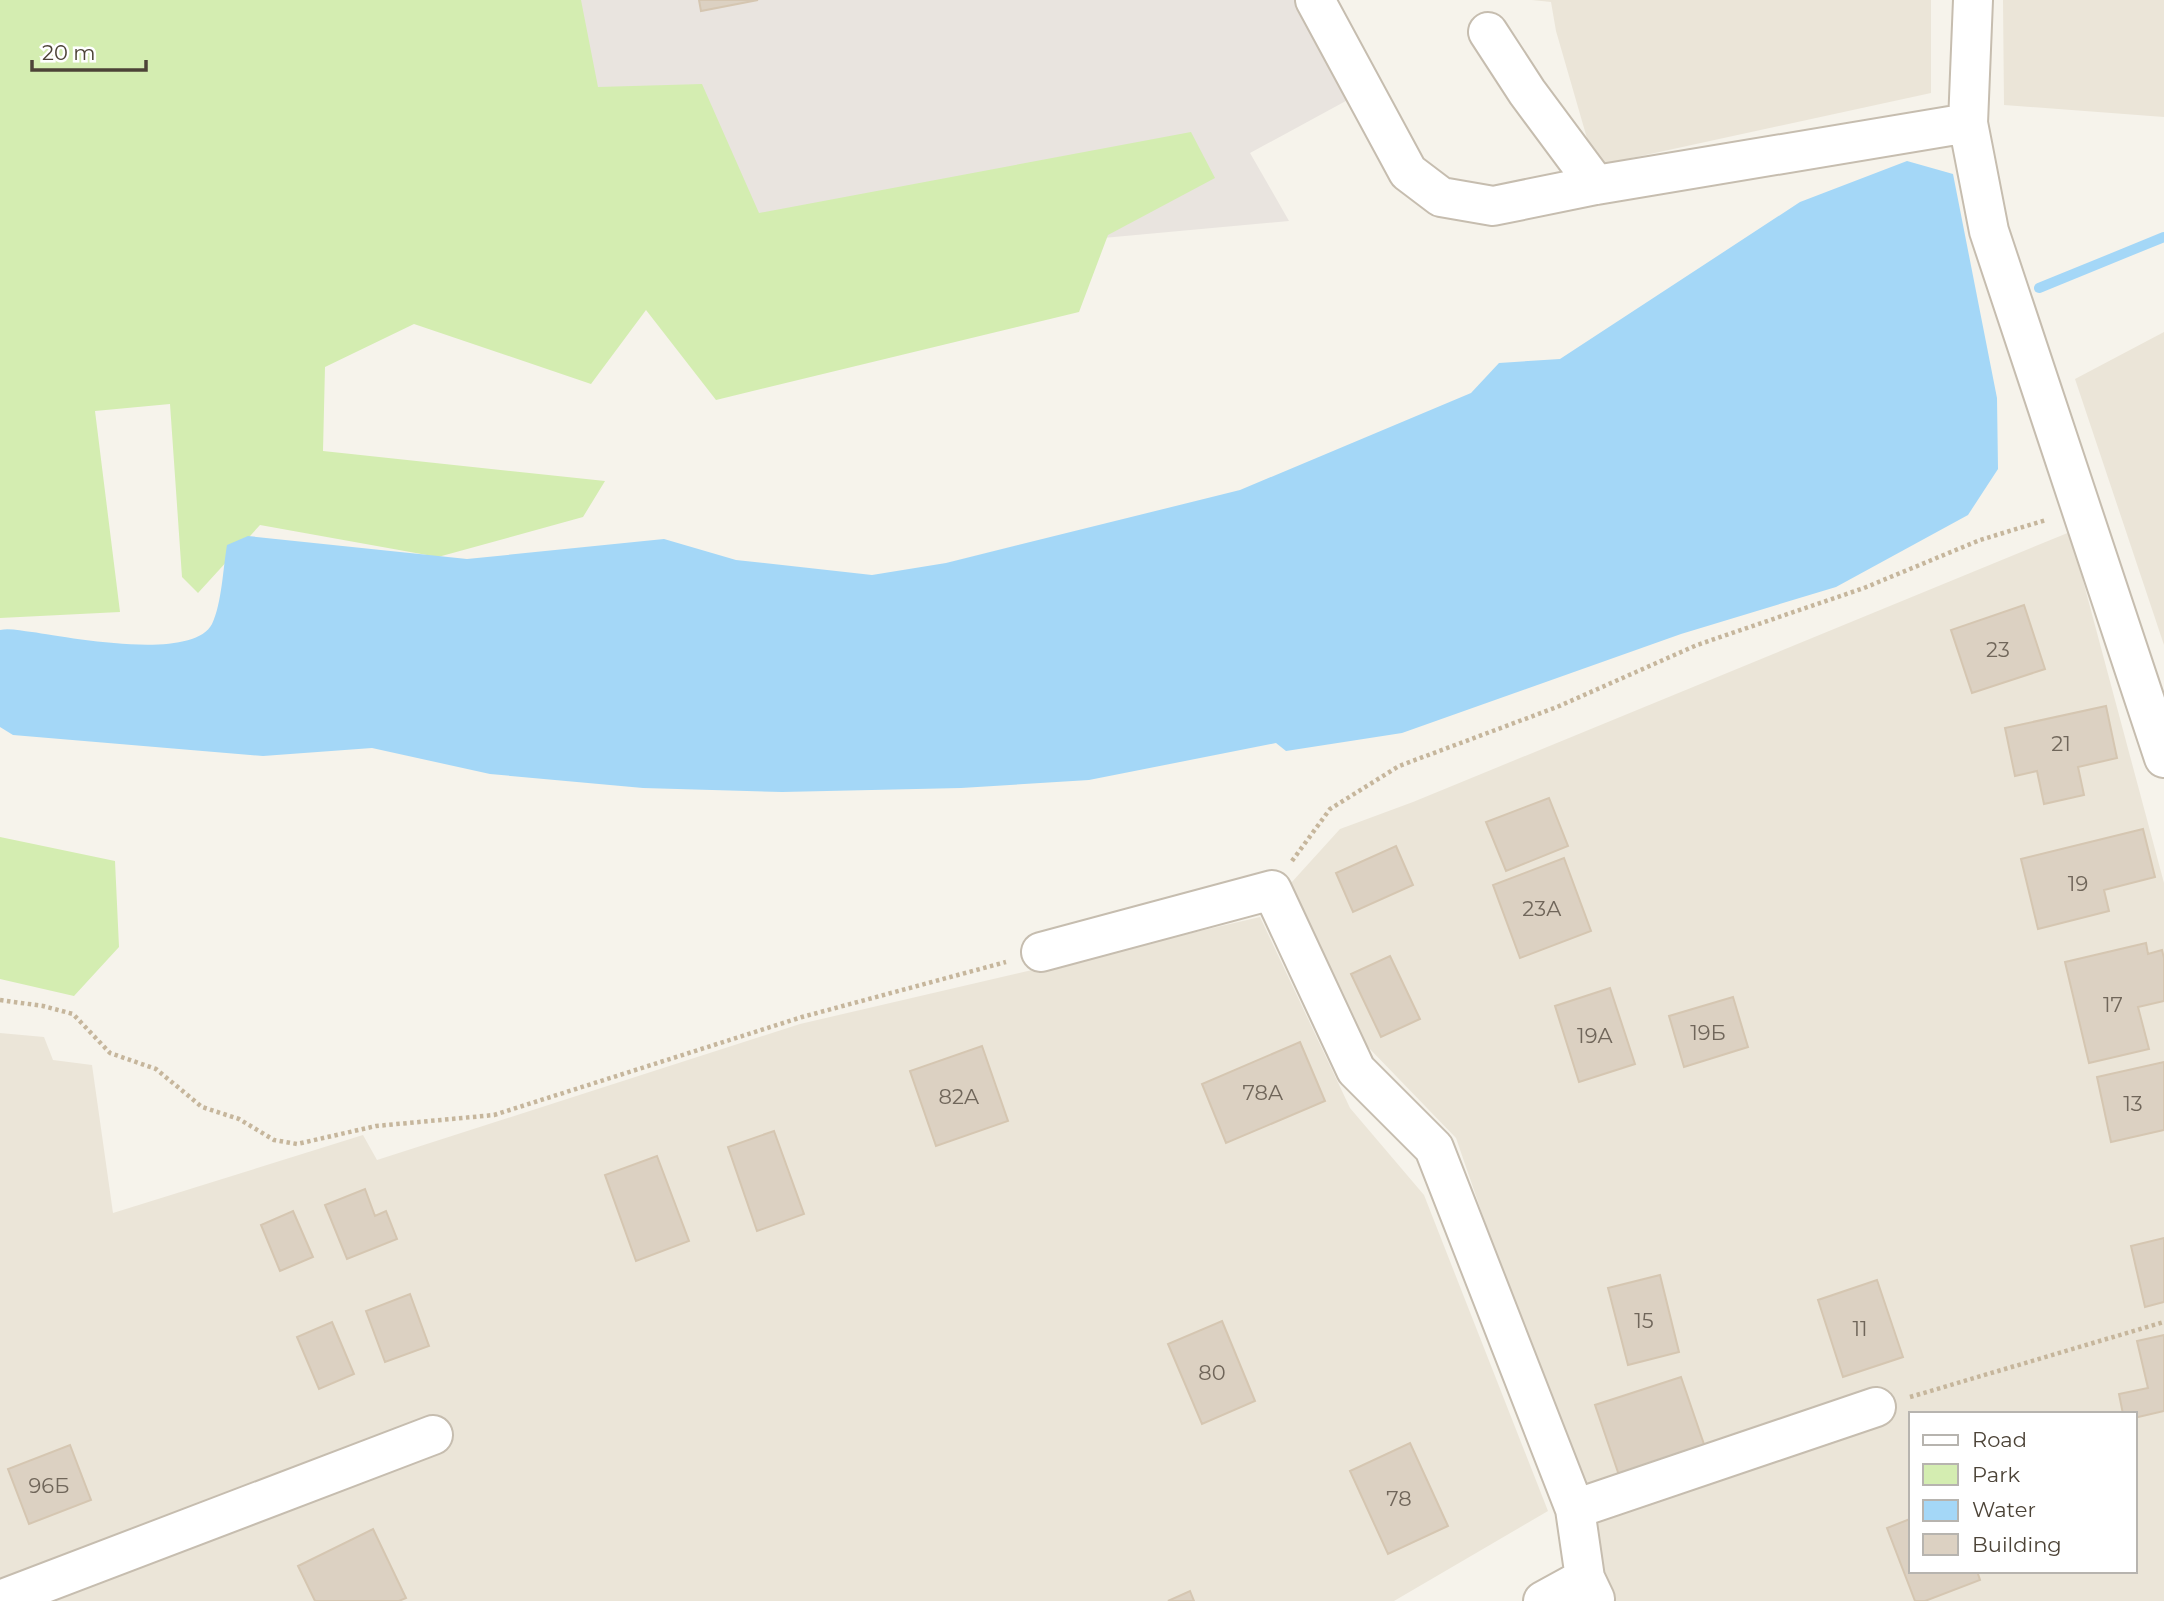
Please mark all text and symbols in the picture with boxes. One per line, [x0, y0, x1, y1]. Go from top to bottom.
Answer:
scale bar [32, 28, 145, 72]
text: 20 m [42, 40, 96, 65]
house number: 23 [1986, 637, 2010, 662]
house number: 21 [2051, 731, 2071, 756]
house number: 19 [2068, 871, 2088, 896]
house number: 23А [1522, 896, 1562, 921]
house number: 17 [2103, 992, 2123, 1017]
house number: 19Б [1690, 1020, 1726, 1045]
house number: 19А [1577, 1023, 1613, 1048]
house number: 78А [1243, 1080, 1284, 1105]
house number: 82А [939, 1084, 980, 1109]
house number: 13 [2123, 1091, 2143, 1116]
house number: 15 [1634, 1308, 1654, 1333]
house number: 11 [1852, 1316, 1868, 1341]
house number: 80 [1198, 1360, 1226, 1385]
legend [1909, 1412, 2136, 1573]
text: Road [1972, 1427, 2027, 1452]
text: Park [1972, 1462, 2020, 1487]
house number: 96Б [29, 1473, 69, 1498]
house number: 78 [1386, 1486, 1412, 1511]
text: Water [1972, 1497, 2036, 1522]
text: Building [1972, 1532, 2062, 1557]

